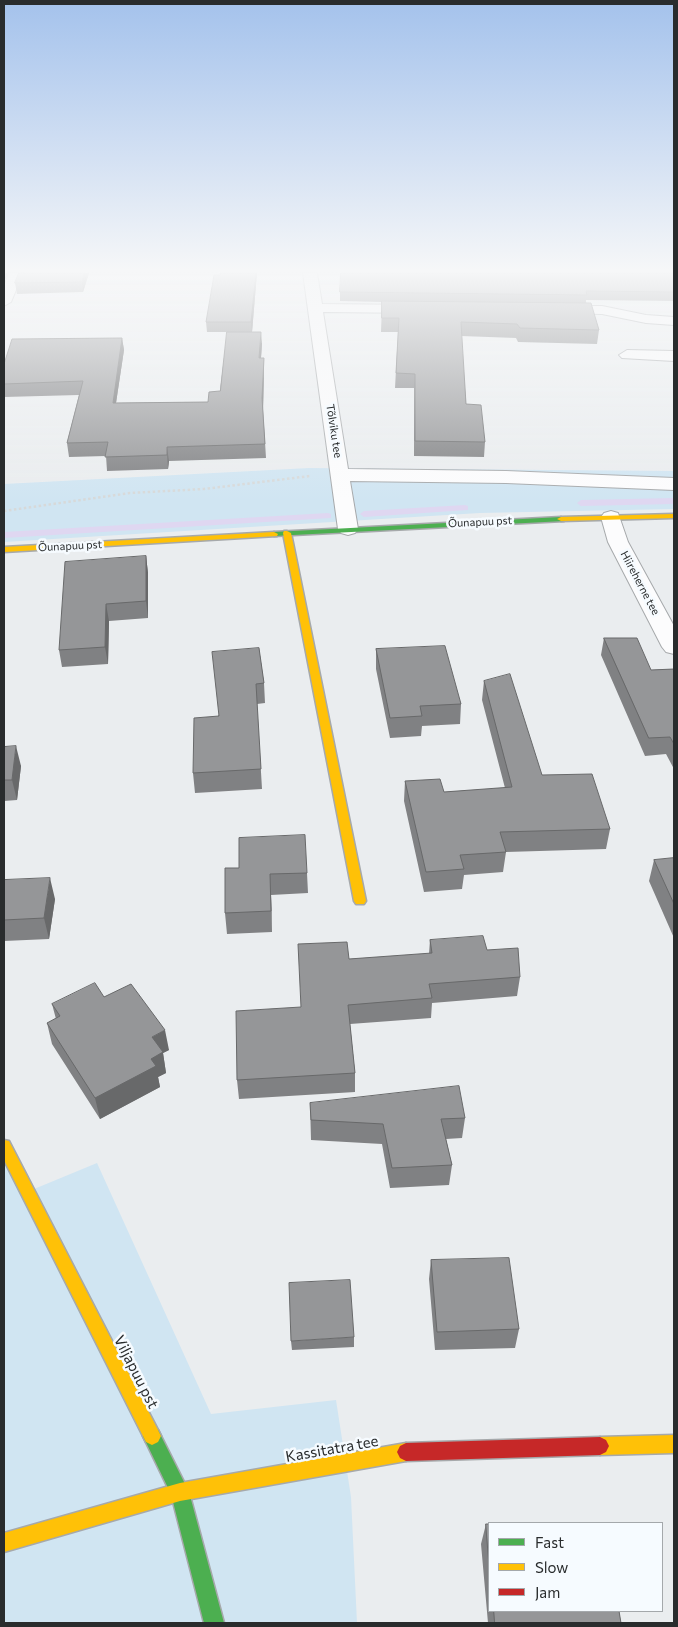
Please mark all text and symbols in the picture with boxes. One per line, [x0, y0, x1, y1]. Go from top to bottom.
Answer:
street label: Tõlviku tee [323, 403, 345, 459]
street label: Õunapuu pst [448, 514, 512, 530]
street label: Õunapuu pst [38, 538, 102, 554]
street label: Hiireherne tee [618, 549, 662, 617]
street label: Viljapuu pst [110, 1332, 162, 1412]
street label: Kassitatra tee [284, 1432, 380, 1466]
legend [488, 1522, 663, 1612]
text: Fast [535, 1533, 564, 1551]
text: Slow [535, 1558, 568, 1576]
text: Jam [535, 1583, 560, 1601]

